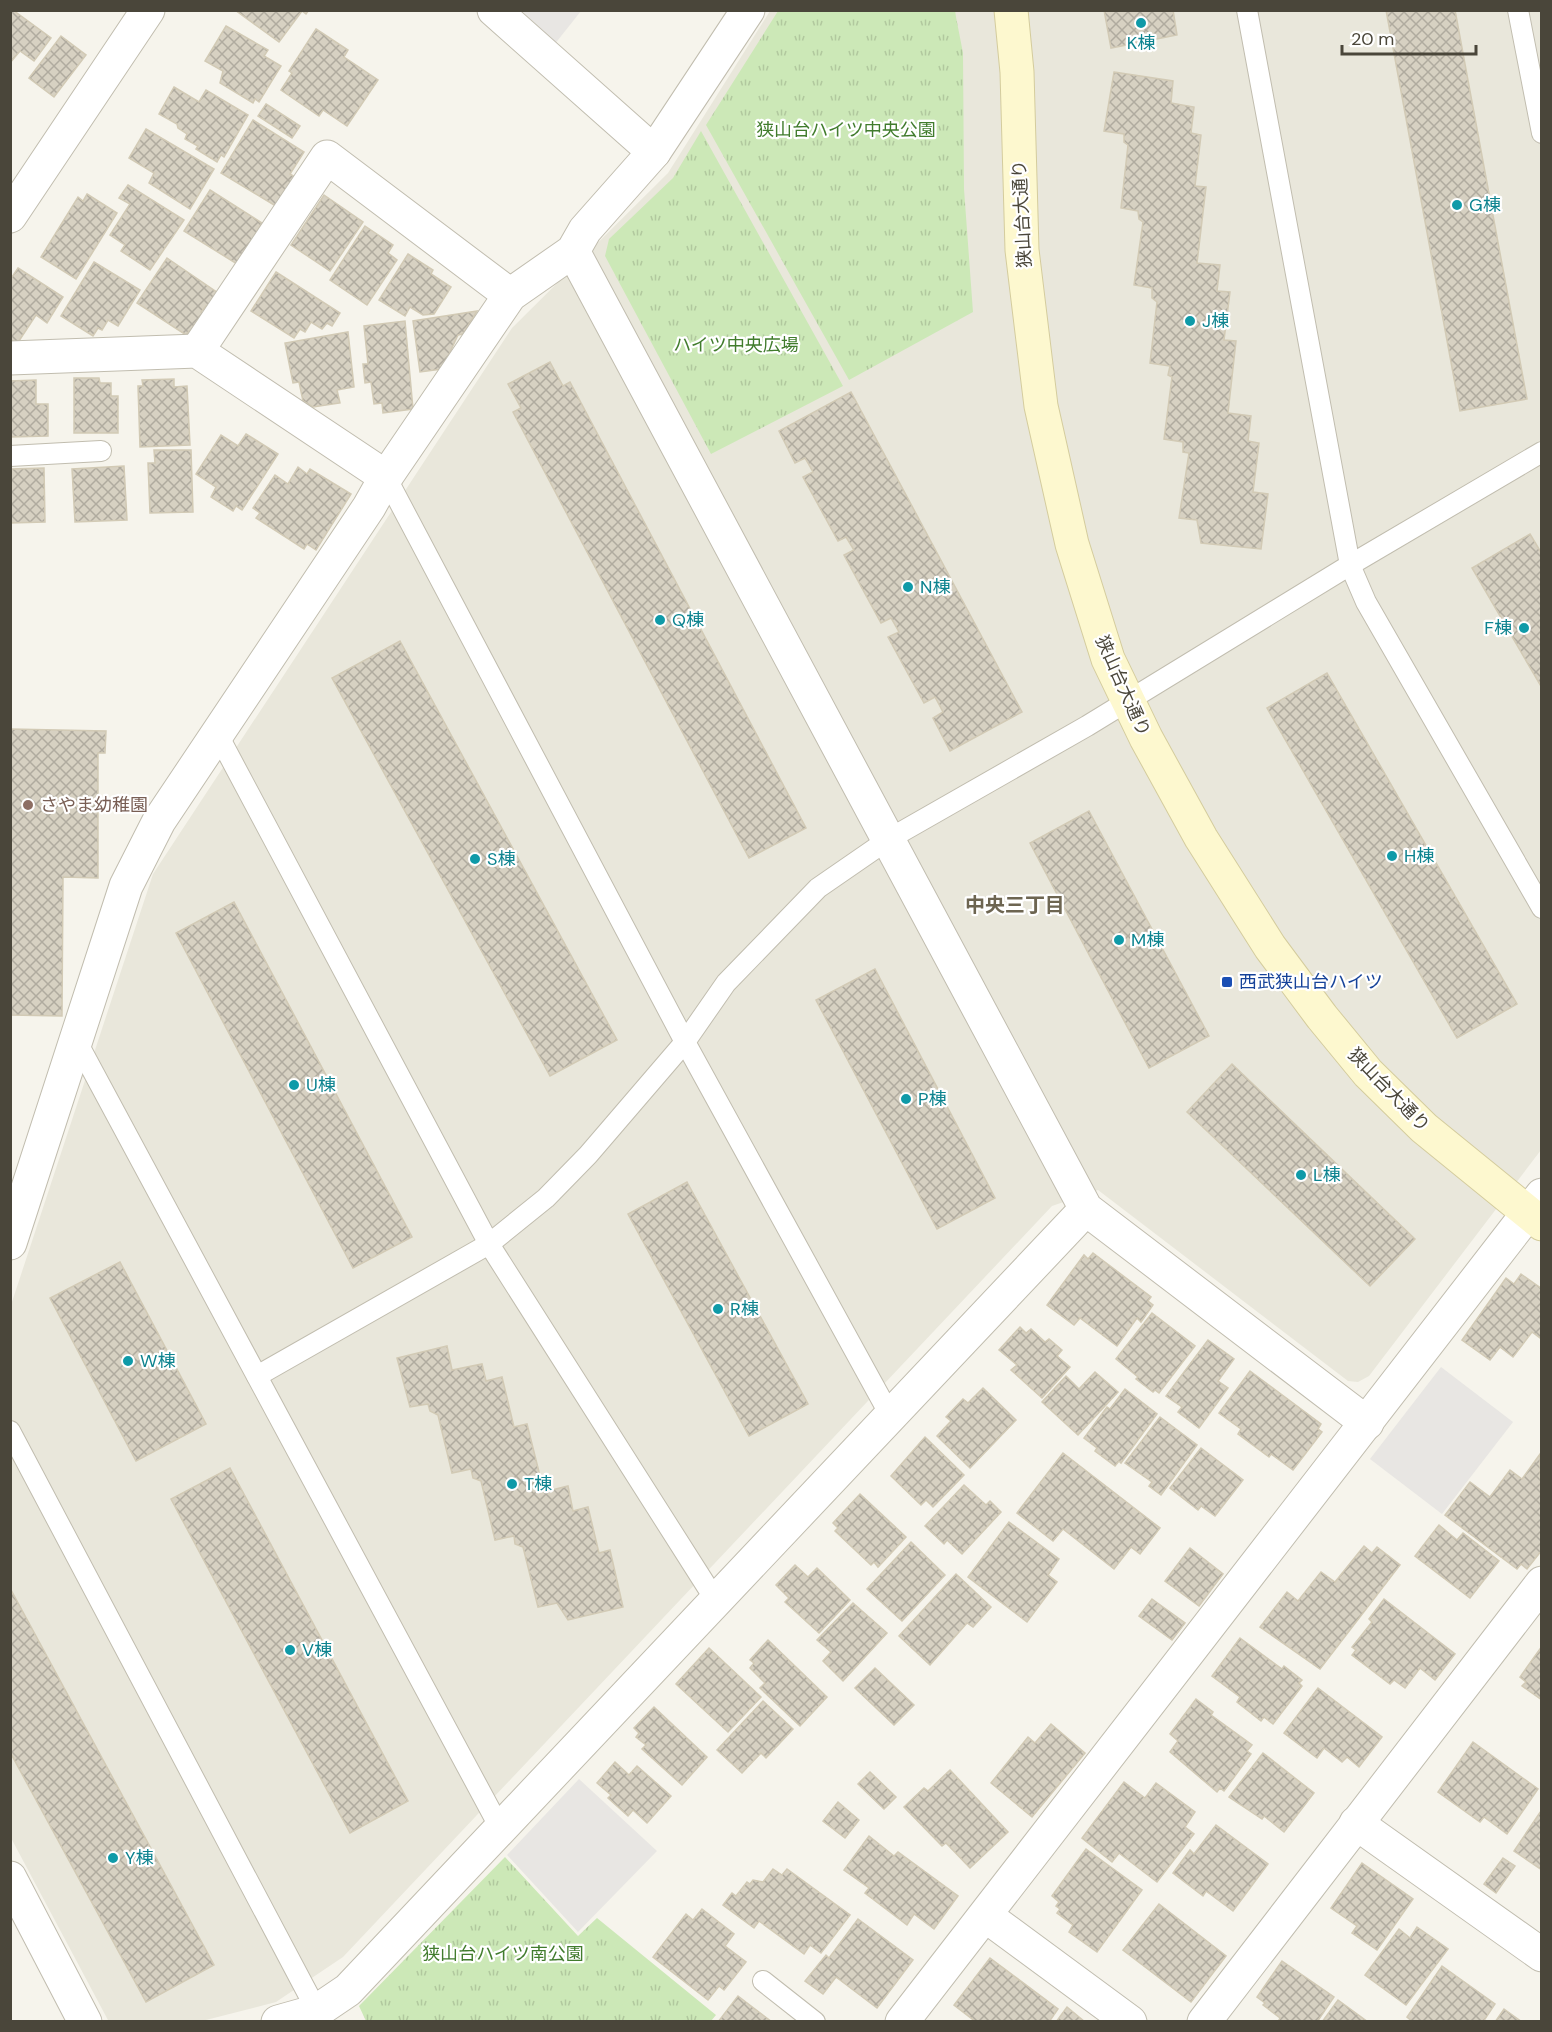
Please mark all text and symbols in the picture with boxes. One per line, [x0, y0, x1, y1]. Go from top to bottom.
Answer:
marker: K棟 [1134, 16, 1148, 30]
scale bar [1342, 18, 1476, 56]
text: 20 m [1351, 27, 1394, 51]
place label: K棟 [1127, 31, 1155, 55]
park label: 狭山台ハイツ中央公園 [756, 118, 936, 142]
street label: 狭山台大通り [1007, 159, 1037, 269]
place label: G棟 [1469, 193, 1501, 217]
marker: G棟 [1450, 198, 1464, 212]
place label: J棟 [1202, 309, 1229, 333]
marker: J棟 [1183, 314, 1197, 328]
park label: ハイツ中央広場 [673, 333, 799, 357]
place label: N棟 [920, 575, 950, 599]
marker: N棟 [901, 580, 915, 594]
place label: Q棟 [672, 608, 704, 632]
marker: Q棟 [653, 613, 667, 627]
place label: F棟 [1484, 616, 1512, 640]
marker: F棟 [1517, 621, 1531, 635]
street label: 狭山台大通り [1090, 632, 1156, 740]
place label: さやま幼稚園 [40, 793, 148, 817]
marker: さやま幼稚園 [21, 798, 35, 812]
place label: H棟 [1404, 844, 1434, 868]
place label: S棟 [487, 847, 515, 871]
marker: H棟 [1385, 849, 1399, 863]
marker: S棟 [468, 852, 482, 866]
district label: 中央三丁目 [965, 892, 1065, 918]
place label: M棟 [1131, 928, 1164, 952]
marker: M棟 [1112, 933, 1126, 947]
place label: 西武狭山台ハイツ [1239, 970, 1383, 994]
marker: 西武狭山台ハイツ [1220, 975, 1234, 989]
street label: 狭山台大通り [1343, 1043, 1435, 1137]
place label: U棟 [306, 1073, 336, 1097]
marker: U棟 [287, 1078, 301, 1092]
place label: P棟 [918, 1087, 946, 1111]
marker: P棟 [899, 1092, 913, 1106]
place label: L棟 [1313, 1163, 1341, 1187]
marker: L棟 [1294, 1168, 1308, 1182]
place label: R棟 [730, 1297, 759, 1321]
marker: R棟 [711, 1302, 725, 1316]
place label: W棟 [140, 1349, 175, 1373]
marker: W棟 [121, 1354, 135, 1368]
place label: T棟 [524, 1472, 552, 1496]
marker: T棟 [505, 1477, 519, 1491]
place label: V棟 [302, 1638, 332, 1662]
marker: V棟 [283, 1643, 297, 1657]
place label: Y棟 [125, 1846, 153, 1870]
marker: Y棟 [106, 1851, 120, 1865]
park label: 狭山台ハイツ南公園 [422, 1942, 584, 1966]

